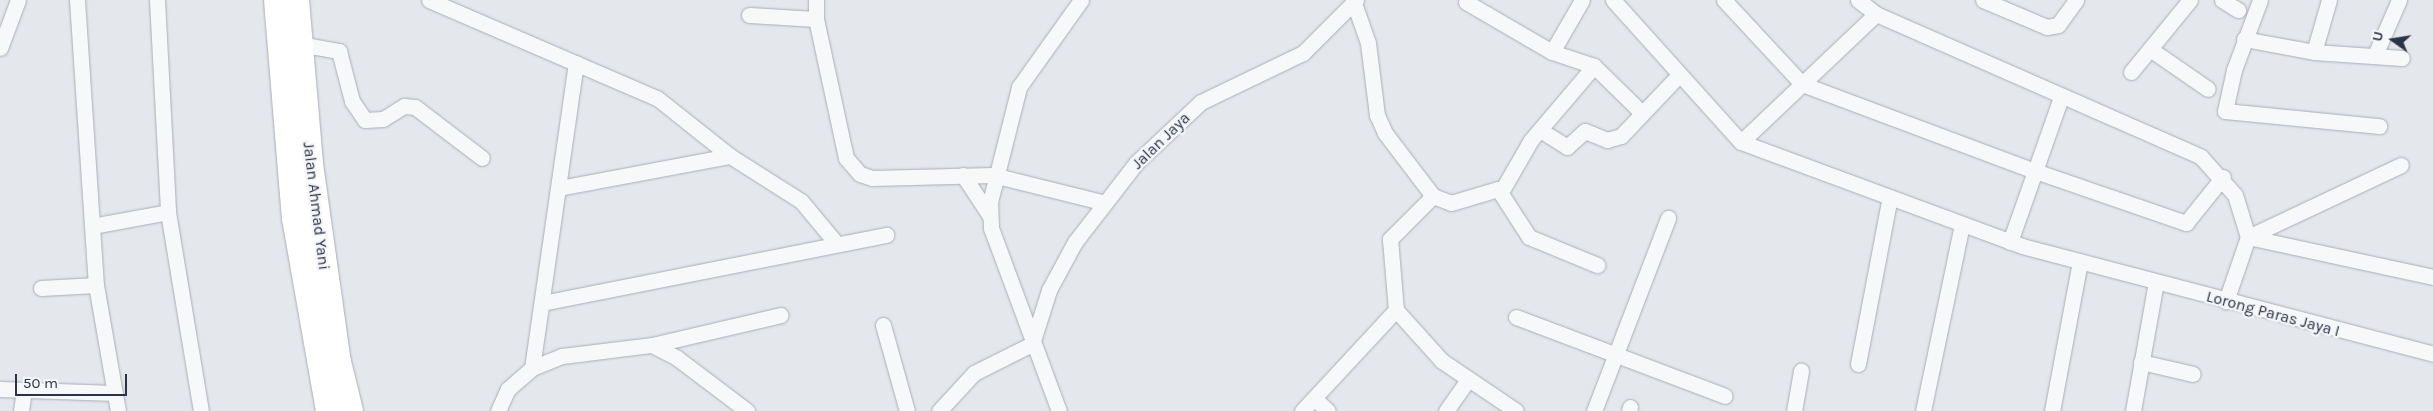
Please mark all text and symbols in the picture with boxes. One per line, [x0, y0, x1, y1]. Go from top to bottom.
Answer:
north arrow [2368, 15, 2418, 65]
text: U [2369, 30, 2387, 43]
street label: Jalan Jaya [1128, 109, 1194, 173]
street label: Jalan Ahmad Yani [299, 141, 333, 271]
street label: Lorong Paras Jaya I [2204, 287, 2342, 341]
scale bar [18, 364, 130, 396]
text: 50 m [23, 374, 58, 392]

